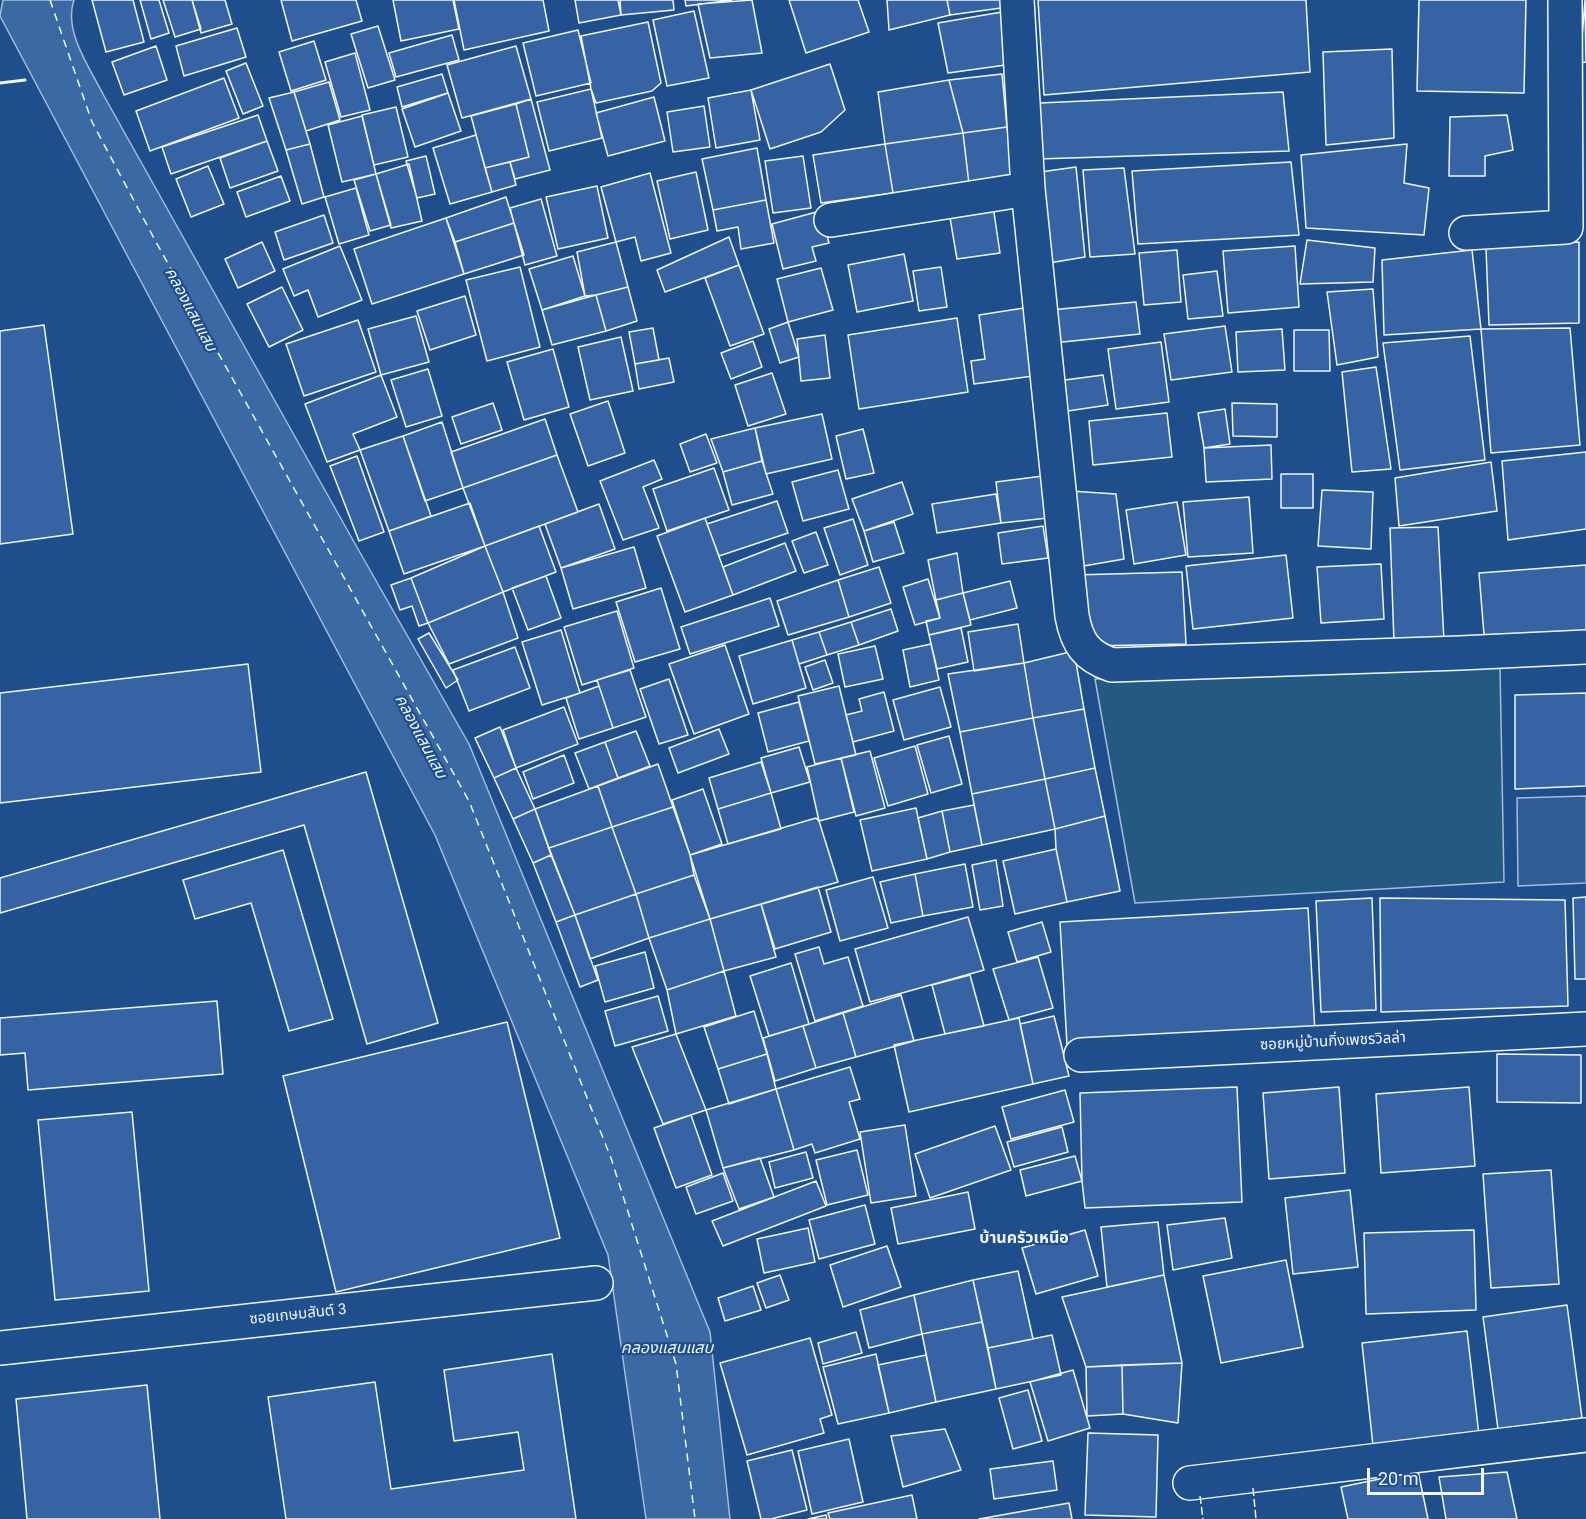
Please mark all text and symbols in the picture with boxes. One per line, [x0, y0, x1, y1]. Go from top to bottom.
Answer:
water label: คลองแสนแสบ [160, 265, 220, 355]
water label: คลองแสนแสบ [390, 692, 450, 782]
street label: ซอยหมู่บ้านกิ่งเพชรวิลล่า [1260, 1029, 1406, 1055]
district label: บ้านครัวเหนือ [979, 1229, 1069, 1249]
street label: ซอยเกษมสันต์ 3 [249, 1301, 347, 1329]
water label: คลองแสนแสบ [621, 1339, 713, 1359]
scale bar [1370, 1456, 1487, 1494]
text: 20 m [1378, 1468, 1418, 1489]

